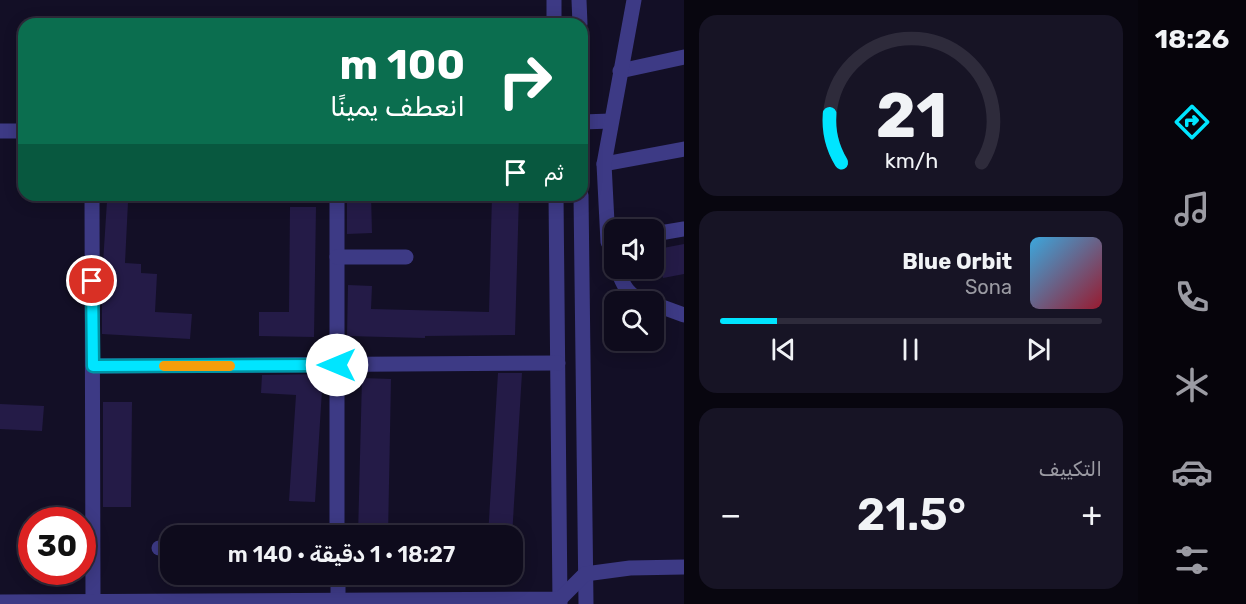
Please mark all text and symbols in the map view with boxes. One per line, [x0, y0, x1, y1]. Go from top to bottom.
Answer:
text: 18:26 [1155, 23, 1229, 55]
text: 100 m [340, 40, 465, 90]
icon: right [486, 42, 564, 120]
text: 21 [875, 79, 947, 153]
text: انعطف يمينًا [330, 91, 465, 123]
icon: directions [1171, 101, 1213, 143]
text: km/h [884, 148, 938, 173]
icon: arrive [499, 156, 532, 189]
text: ثم [544, 159, 564, 186]
icon: music [1171, 188, 1213, 230]
map controls [604, 219, 664, 351]
button: sound [604, 219, 664, 279]
text: Blue Orbit [902, 248, 1012, 275]
pin [66, 255, 117, 306]
icon: arrive [75, 264, 108, 297]
text: Sona [965, 275, 1012, 299]
icon: phone [1171, 276, 1213, 318]
button: search [604, 291, 664, 351]
position arrow [305, 333, 369, 397]
icon: previous [767, 333, 800, 366]
icon: pause [894, 333, 927, 366]
icon: next [1022, 333, 1055, 366]
icon: climate [1171, 364, 1213, 406]
icon: car [1171, 451, 1213, 493]
text: التكييف [1039, 457, 1102, 481]
text: 21.5° [857, 488, 966, 541]
text: − [720, 495, 741, 534]
text: + [1081, 495, 1102, 534]
speed limit sign: 30 [18, 507, 96, 585]
icon: filters [1171, 539, 1213, 581]
text: 18:27 · 1 دقيقة · 140 m [228, 541, 455, 568]

